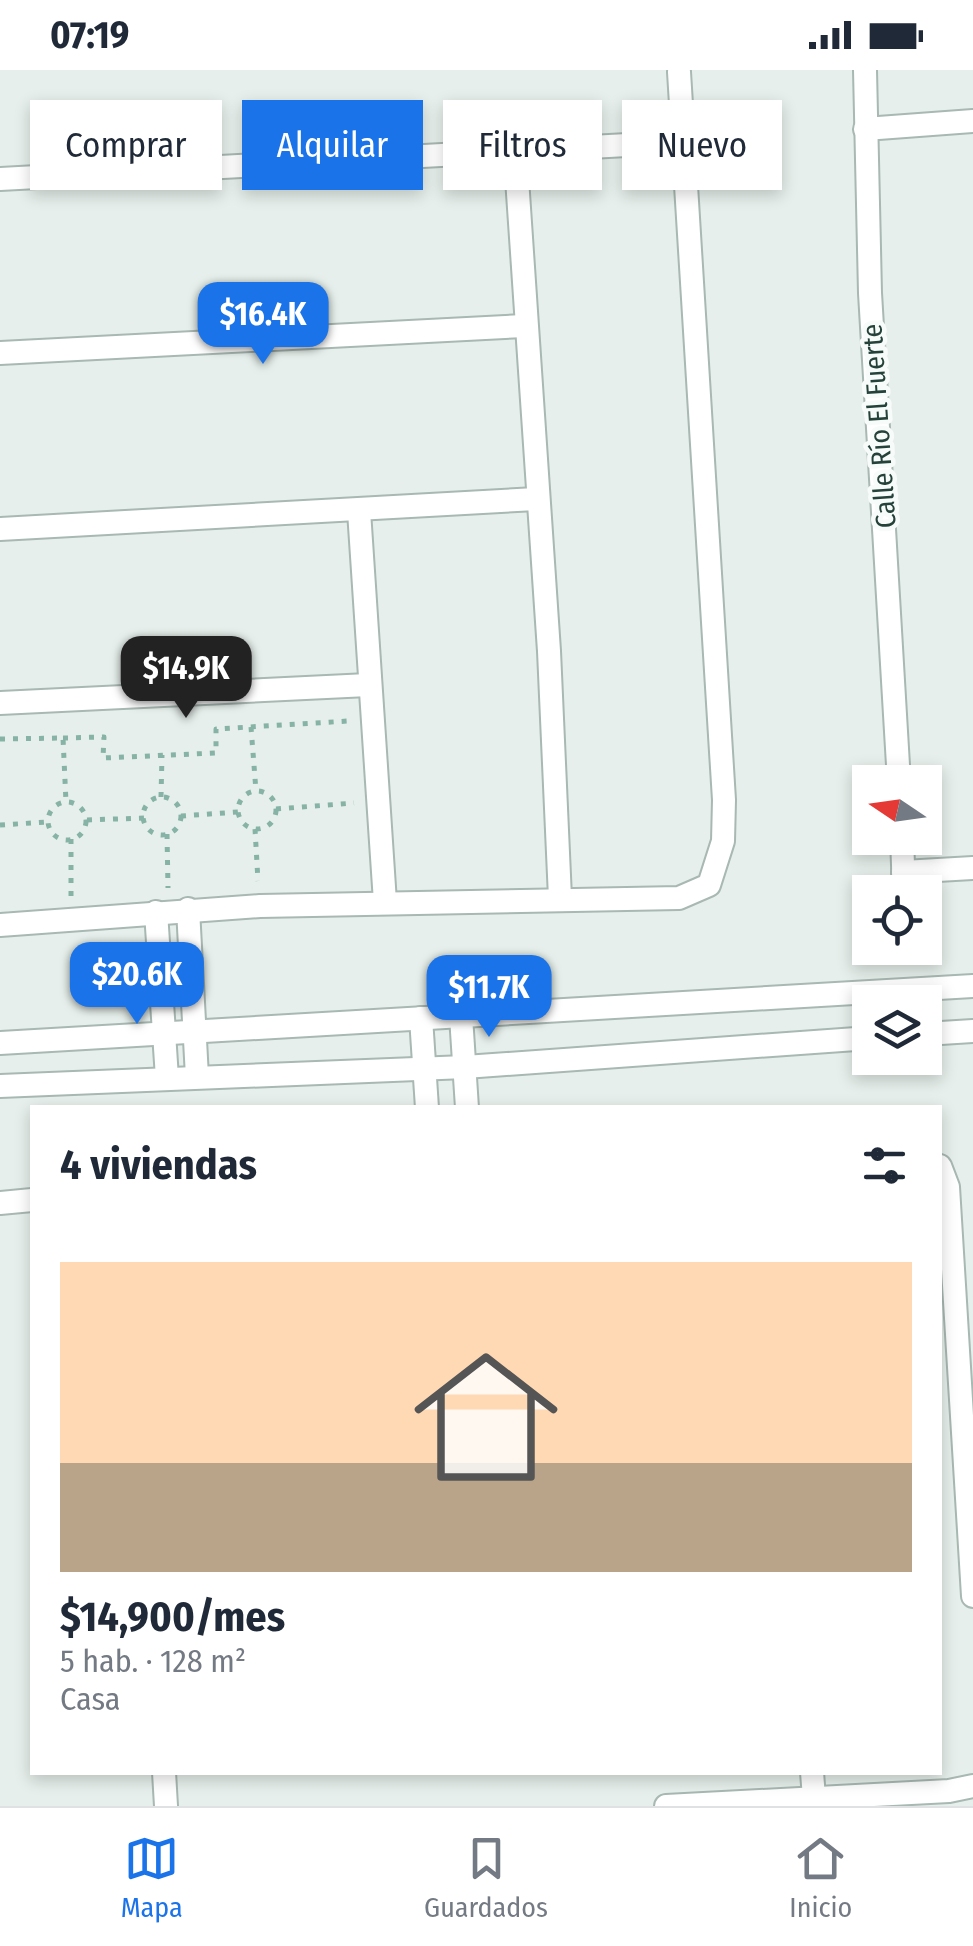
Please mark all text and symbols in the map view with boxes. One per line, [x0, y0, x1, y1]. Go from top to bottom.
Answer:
text: 07:19 [50, 12, 129, 58]
chip: Comprar [30, 100, 222, 190]
chip: Alquilar [242, 100, 423, 190]
chip: Filtros [443, 100, 602, 190]
chip: Nuevo [622, 100, 782, 190]
pin: $16.4K [182, 282, 344, 367]
text: $16.4K [220, 295, 306, 333]
street label: Calle Río El Fuerte [855, 323, 903, 529]
pin: $14.9K [105, 636, 267, 721]
text: $14.9K [143, 649, 229, 687]
north arrow [852, 765, 942, 855]
map controls [852, 765, 942, 1075]
button: locate [852, 875, 942, 965]
pin: $20.6K [56, 942, 218, 1027]
text: $20.6K [92, 955, 182, 993]
pin: $11.7K [408, 955, 570, 1040]
text: $11.7K [449, 968, 529, 1006]
button: layers [852, 985, 942, 1075]
icon: filters [857, 1138, 912, 1193]
text: 4 viviendas [60, 1140, 257, 1190]
icon: home [396, 1327, 576, 1507]
text: $14,900/mes [60, 1592, 285, 1642]
text: 5 hab. · 128 m² [60, 1642, 246, 1680]
text: Casa [60, 1680, 121, 1718]
tab: Mapa [121, 1831, 183, 1924]
tab: Guardados [424, 1831, 548, 1924]
tab: Inicio [789, 1831, 852, 1924]

